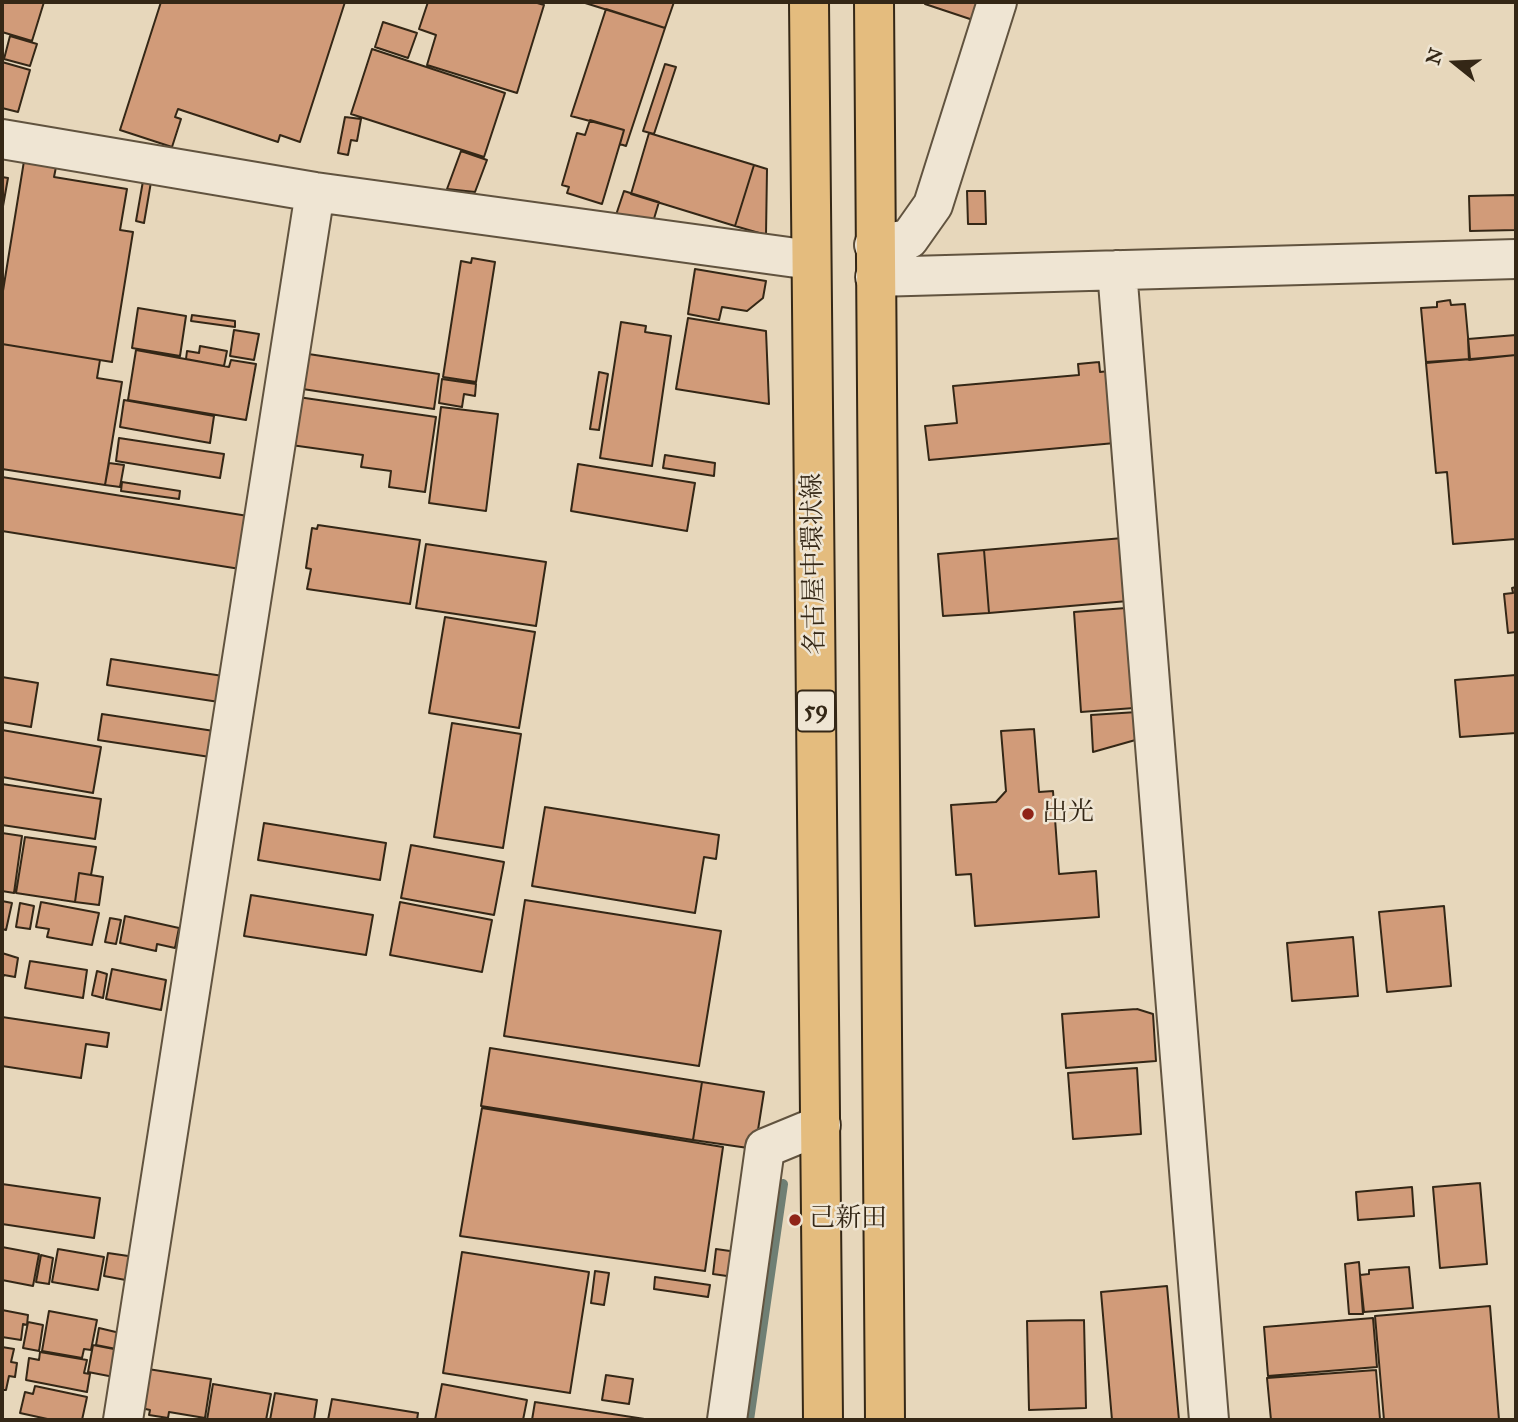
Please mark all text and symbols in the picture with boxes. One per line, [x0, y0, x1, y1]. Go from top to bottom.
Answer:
north arrow [1420, 28, 1490, 98]
text: N [1421, 45, 1448, 68]
street label: 名古屋中環状線 [798, 473, 832, 655]
road number: 59 [797, 690, 835, 732]
place label: 出光 [1042, 798, 1094, 830]
marker: 出光 [1020, 806, 1036, 822]
place label: 己新田 [809, 1204, 887, 1236]
marker: 己新田 [787, 1212, 803, 1228]

